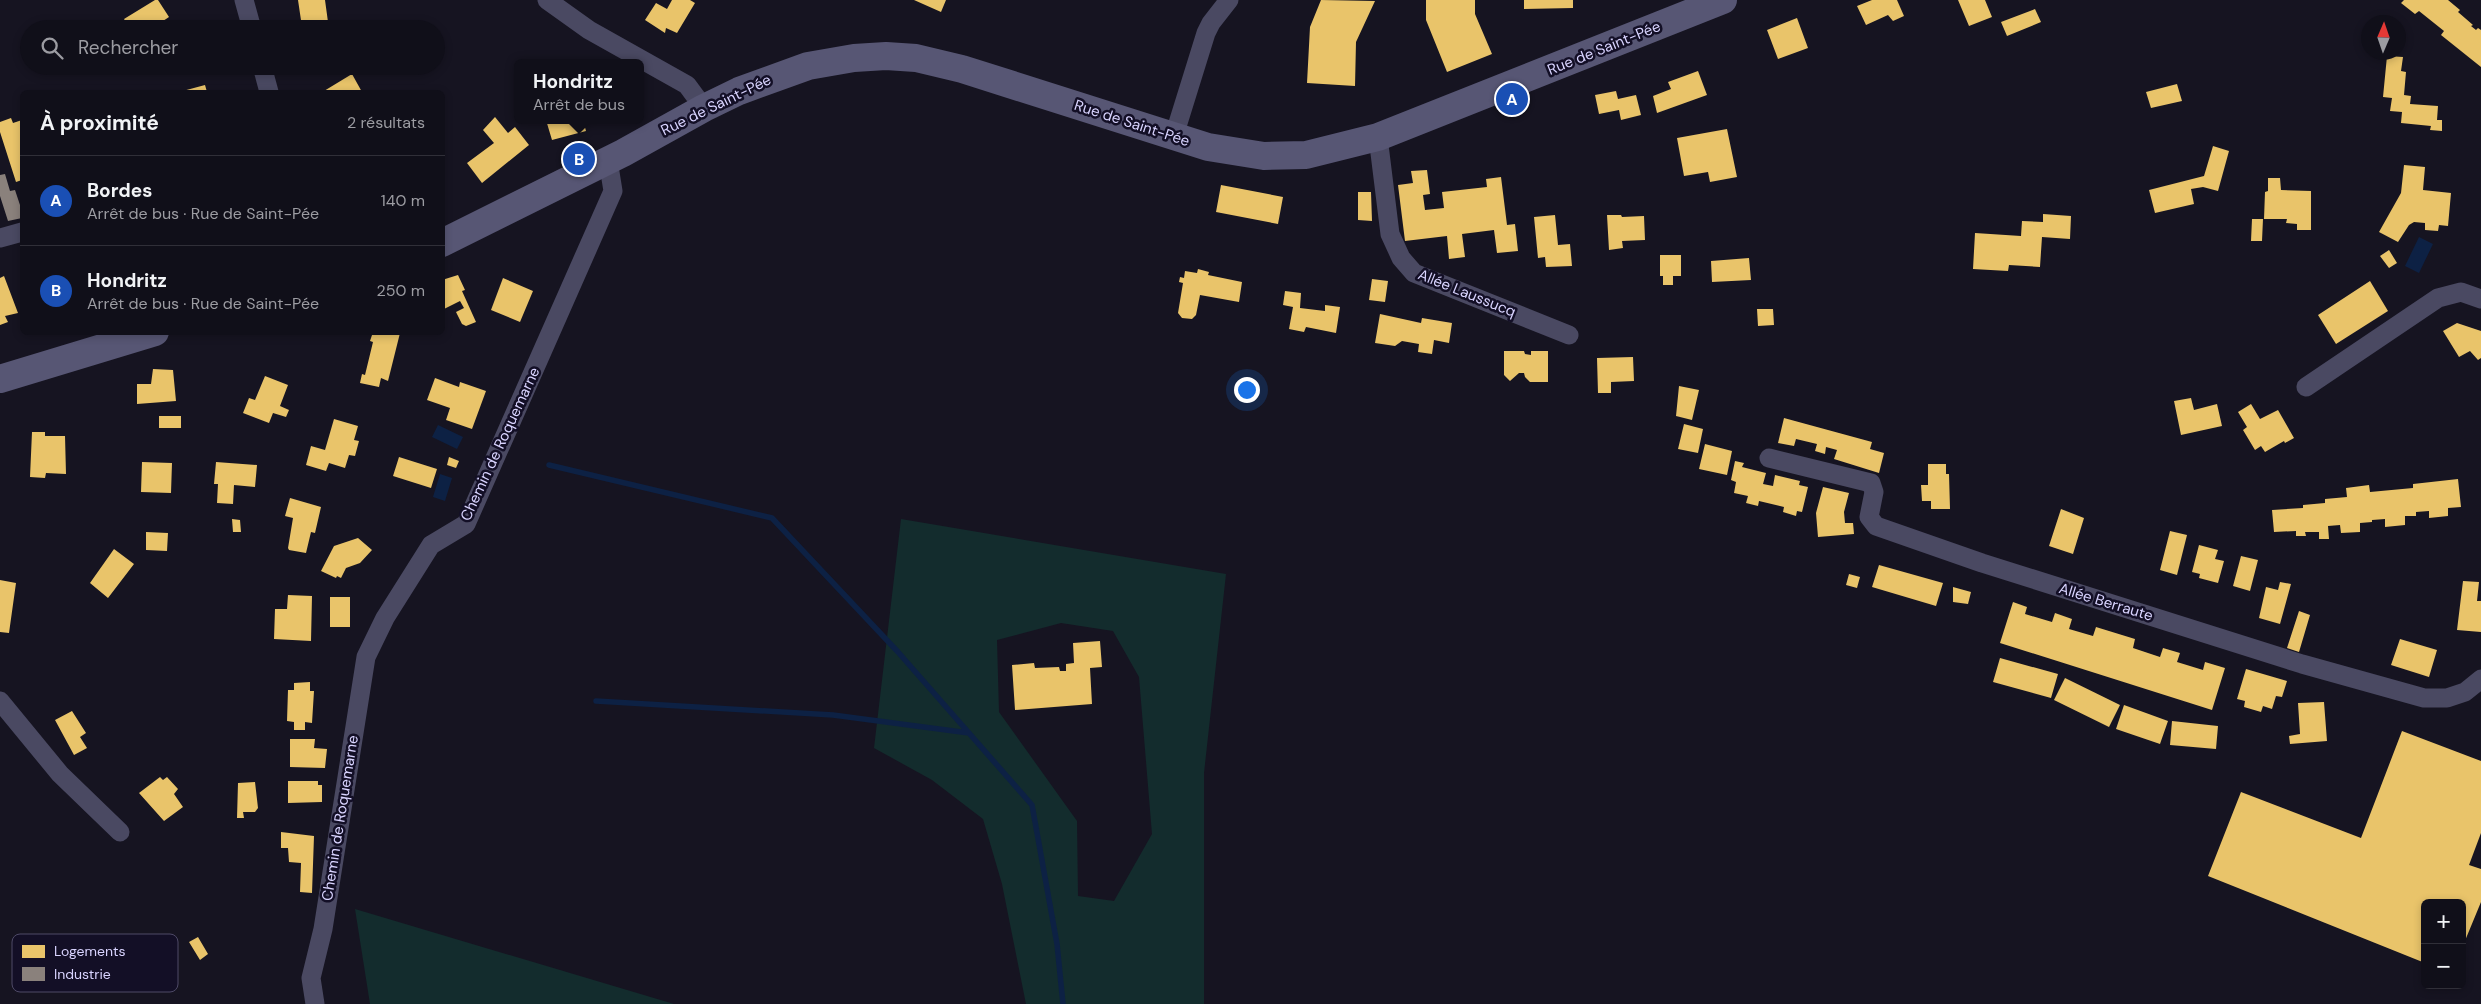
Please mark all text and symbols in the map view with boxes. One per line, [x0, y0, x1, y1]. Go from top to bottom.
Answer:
north arrow [2361, 15, 2406, 60]
street label: Rue de Saint-Pée [1544, 16, 1664, 80]
search box [20, 20, 445, 75]
icon: search [38, 34, 66, 62]
text: Rechercher [78, 35, 178, 60]
popup [514, 59, 644, 124]
text: Hondritz [533, 69, 613, 94]
street label: Rue de Saint-Pée [658, 70, 774, 140]
pin: A [1496, 80, 1528, 118]
text: Arrêt de bus [533, 94, 625, 115]
street label: Rue de Saint-Pée [1072, 95, 1192, 151]
text: À proximité [40, 109, 159, 137]
text: 2 résultats [347, 112, 425, 133]
pin: B [563, 140, 595, 178]
text: Bordes [87, 178, 152, 203]
text: A [50, 190, 62, 211]
text: 140 m [381, 190, 425, 211]
text: Arrêt de bus · Rue de Saint-Pée [87, 203, 319, 224]
street label: Allée Laussucq [1415, 264, 1519, 322]
text: Hondritz [87, 268, 167, 293]
text: B [51, 280, 61, 301]
text: 250 m [377, 280, 425, 301]
text: Arrêt de bus · Rue de Saint-Pée [87, 293, 319, 314]
street label: Chemin de Roquemarne [456, 364, 544, 524]
your location [1234, 377, 1260, 403]
street label: Allée Berraute [2057, 578, 2155, 626]
street label: Chemin de Roquemarne [317, 734, 363, 902]
map controls [2421, 899, 2466, 989]
button: + [2421, 899, 2466, 944]
legend [12, 934, 178, 992]
text: Logements [54, 942, 126, 960]
button: − [2421, 944, 2466, 989]
text: Industrie [54, 965, 111, 983]

